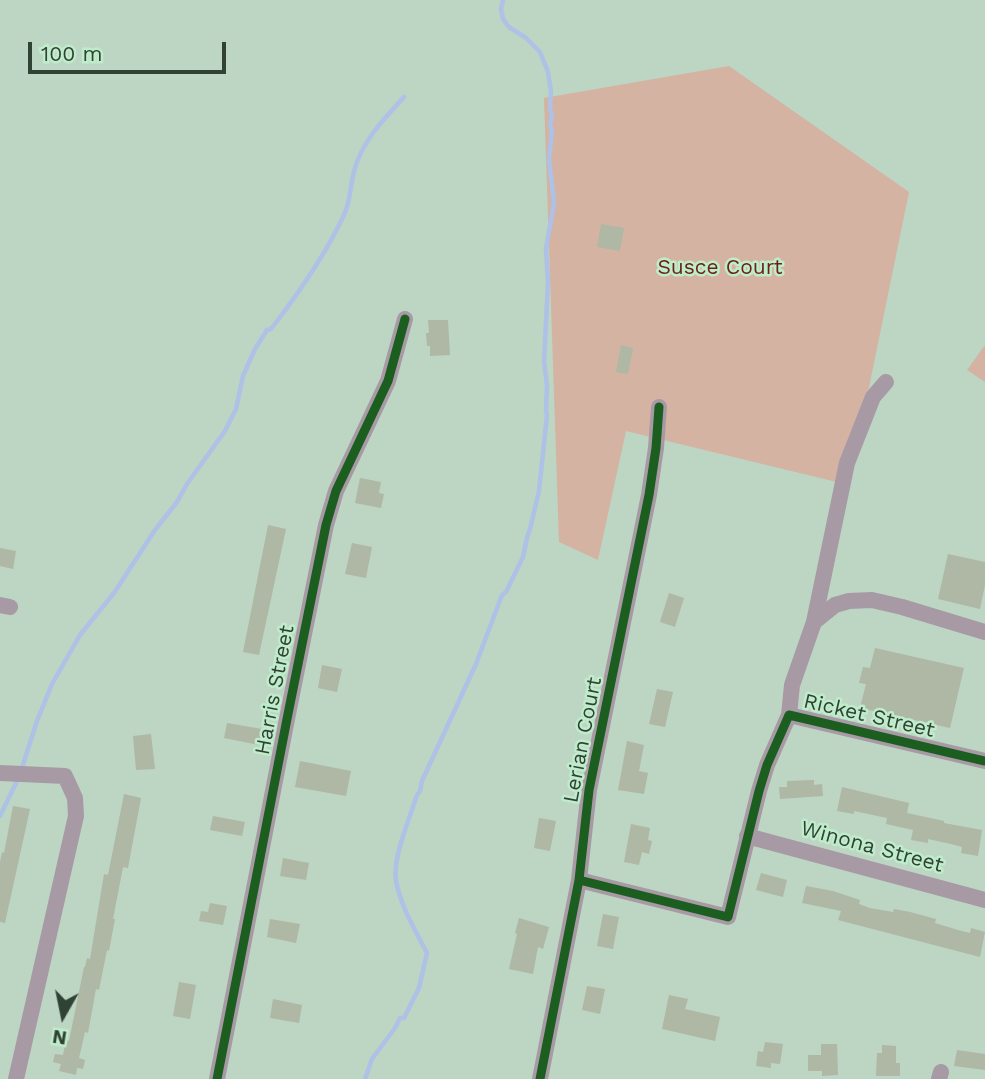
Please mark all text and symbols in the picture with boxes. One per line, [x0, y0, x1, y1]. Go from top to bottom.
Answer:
scale bar [32, 28, 229, 72]
text: 100 m [41, 41, 103, 66]
park label: Susce Court [657, 255, 783, 281]
street label: Harris Street [250, 623, 300, 757]
street label: Lerian Court [558, 675, 608, 805]
street label: Ricket Street [801, 689, 937, 743]
street label: Winona Street [798, 816, 946, 878]
north arrow [28, 981, 98, 1051]
text: N [51, 1025, 68, 1050]

